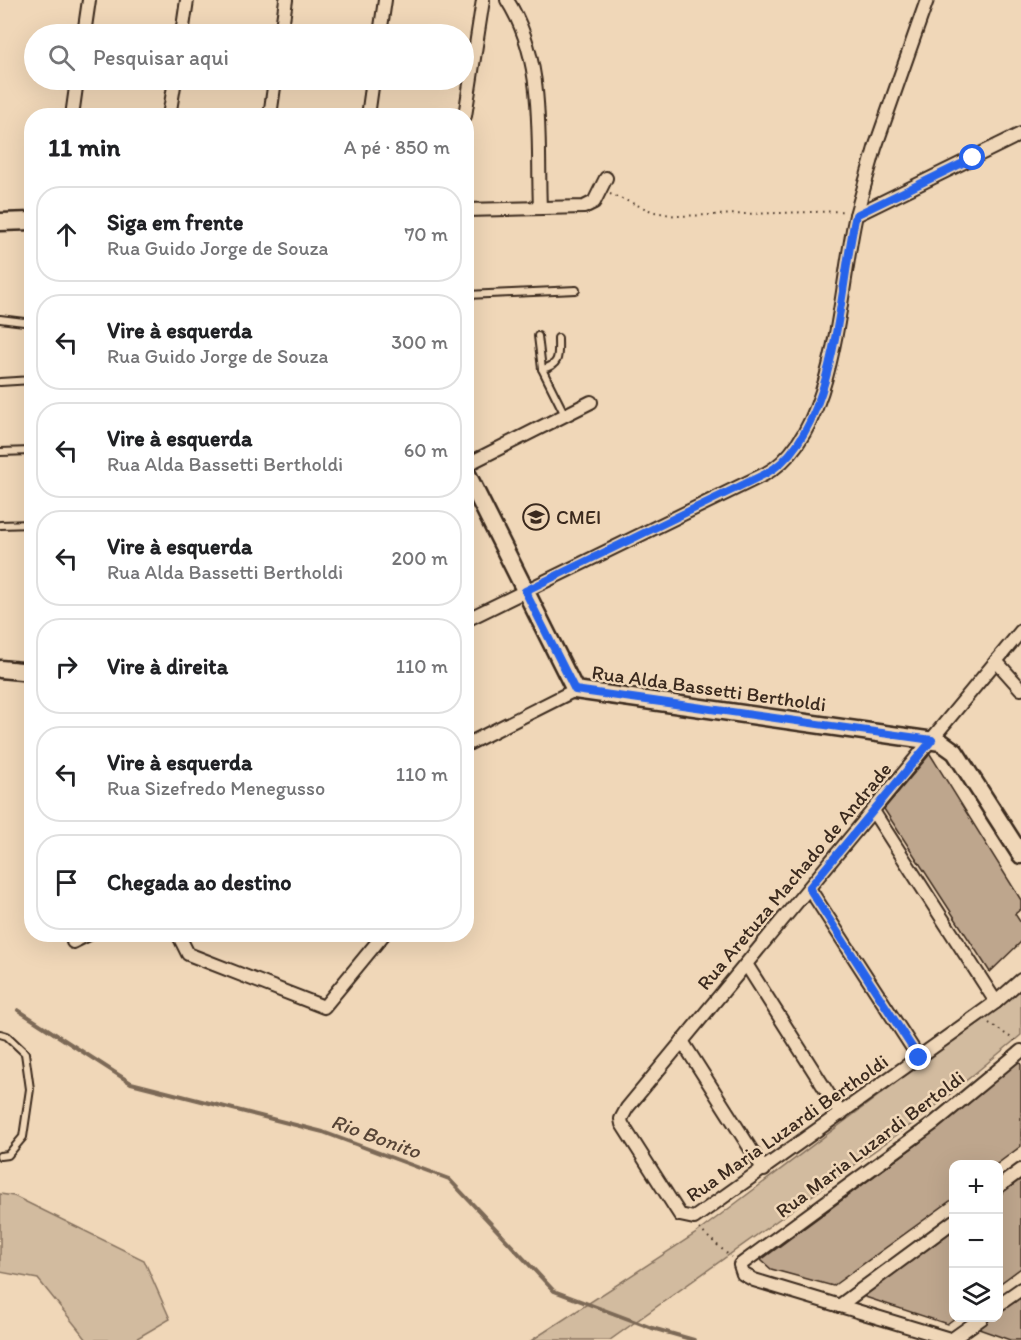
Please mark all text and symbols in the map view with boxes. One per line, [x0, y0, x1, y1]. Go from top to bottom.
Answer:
search box [24, 24, 474, 90]
icon: search [45, 41, 78, 74]
text: Pesquisar aqui [93, 44, 229, 71]
text: 11 min [48, 131, 120, 163]
text: A pé · 850 m [344, 135, 450, 159]
route start [959, 144, 985, 170]
text: Siga em frente [107, 209, 243, 236]
icon: ahead [50, 218, 83, 251]
text: 70 m [404, 222, 448, 246]
text: Rua Guido Jorge de Souza [107, 236, 328, 260]
text: Vire à esquerda [107, 317, 252, 344]
icon: left [50, 326, 83, 359]
text: 300 m [391, 330, 448, 354]
text: Rua Guido Jorge de Souza [107, 344, 328, 368]
text: Vire à esquerda [107, 425, 252, 452]
icon: left [50, 434, 83, 467]
text: 60 m [404, 438, 448, 462]
text: Rua Alda Bassetti Bertholdi [107, 452, 343, 476]
school or university icon: CMEI [521, 502, 551, 532]
place label: CMEI [556, 505, 601, 529]
text: Vire à esquerda [107, 533, 252, 560]
icon: left [50, 542, 83, 575]
text: 200 m [392, 546, 448, 570]
text: Rua Alda Bassetti Bertholdi [107, 560, 343, 584]
icon: right [50, 650, 83, 683]
text: Vire à direita [107, 653, 228, 680]
text: 110 m [396, 654, 448, 678]
street label: Rua Alda Bassetti Bertholdi [590, 660, 828, 716]
text: Vire à esquerda [107, 749, 252, 776]
street label: Rua Aretuza Machado de Andrade [692, 757, 896, 995]
icon: left [50, 758, 83, 791]
text: 110 m [396, 762, 448, 786]
text: Rua Sizefredo Menegusso [107, 776, 325, 800]
icon: arrive [50, 866, 83, 899]
text: Chegada ao destino [107, 869, 291, 896]
route end [905, 1044, 931, 1070]
street label: Rua Maria Luzardi Bertholdi [681, 1049, 893, 1207]
street label: Rua Maria Luzardi Bertoldi [771, 1065, 969, 1223]
water label: Rio Bonito [328, 1108, 425, 1164]
map controls [949, 1160, 1003, 1322]
button: + [949, 1160, 1003, 1214]
button: − [949, 1214, 1003, 1268]
button: layers [949, 1268, 1003, 1322]

